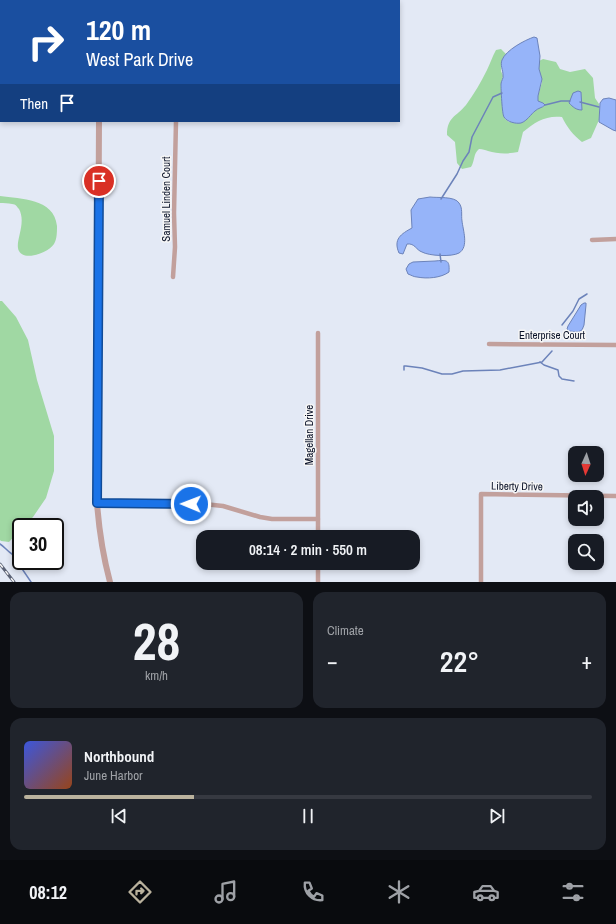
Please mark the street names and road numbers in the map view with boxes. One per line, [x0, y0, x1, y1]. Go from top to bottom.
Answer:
street label: Samuel Linden Court [159, 156, 173, 242]
street label: Enterprise Court [519, 328, 586, 342]
street label: Magellan Drive [302, 405, 316, 465]
street label: Liberty Drive [491, 479, 543, 493]

